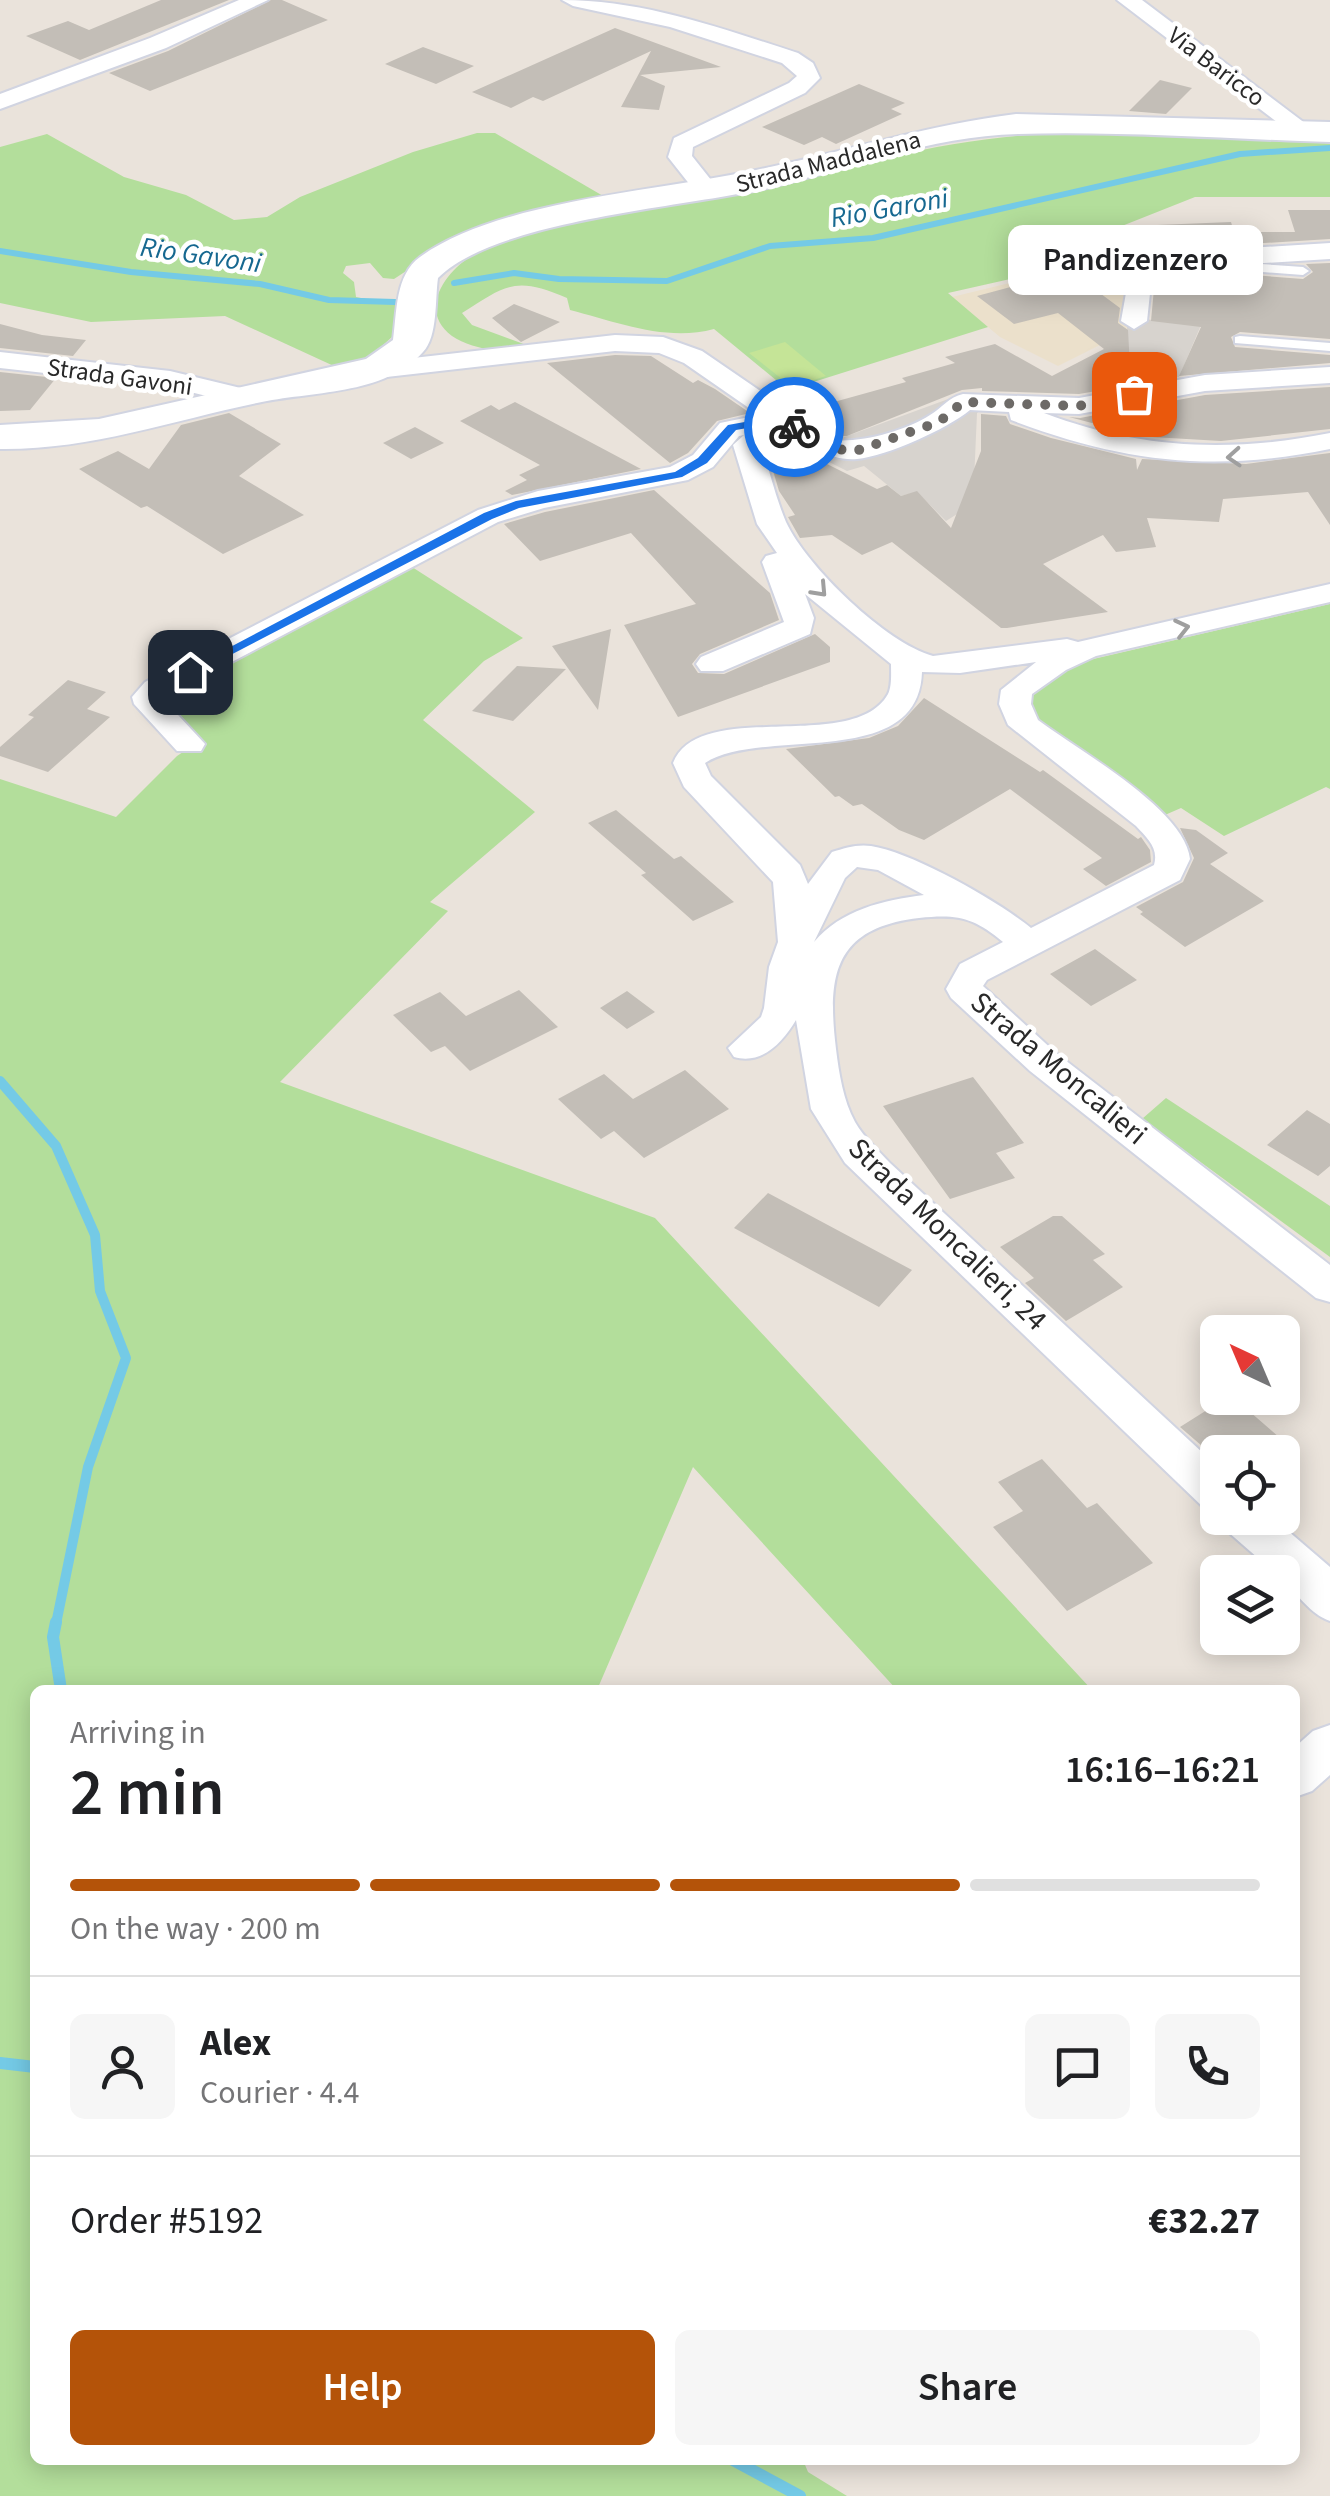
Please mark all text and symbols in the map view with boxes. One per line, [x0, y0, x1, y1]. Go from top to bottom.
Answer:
street label: Via Baricco [1160, 18, 1273, 115]
street label: Strada Maddalena [732, 122, 925, 202]
water label: Rio Garoni [827, 178, 951, 238]
callout: Pandizenzero [1006, 224, 1262, 294]
water label: Rio Gavoni [138, 227, 264, 283]
text: Pandizenzero [1043, 237, 1228, 283]
street label: Strada Gavoni [45, 349, 195, 405]
pin [1092, 352, 1177, 437]
icon: bag [1107, 367, 1162, 422]
courier [744, 377, 844, 477]
icon: bike [767, 400, 822, 455]
one-way arrow [1226, 446, 1242, 468]
one-way arrow [808, 578, 826, 596]
one-way arrow [1173, 619, 1190, 640]
pin [148, 630, 233, 715]
icon: home [163, 645, 218, 700]
street label: Strada Moncalieri [961, 982, 1156, 1155]
street label: Strada Moncalieri, 24 [838, 1128, 1057, 1341]
north arrow [1200, 1315, 1300, 1415]
map controls [1200, 1315, 1300, 1655]
button: locate [1200, 1435, 1300, 1535]
button: layers [1200, 1555, 1300, 1655]
text: Arriving in [70, 1710, 206, 1756]
text: 16:16–16:21 [1065, 1743, 1260, 1797]
text: 2 min [70, 1747, 225, 1840]
text: On the way · 200 m [70, 1906, 321, 1952]
button: person [70, 2014, 175, 2119]
button: chat [1025, 2014, 1130, 2119]
button: phone [1155, 2014, 1260, 2119]
text: Alex [200, 2016, 271, 2070]
text: Courier · 4.4 [200, 2070, 360, 2116]
text: Order #5192 [70, 2194, 263, 2248]
text: €32.27 [1148, 2194, 1260, 2248]
button: Help [70, 2330, 655, 2445]
button: Share [675, 2330, 1260, 2445]

